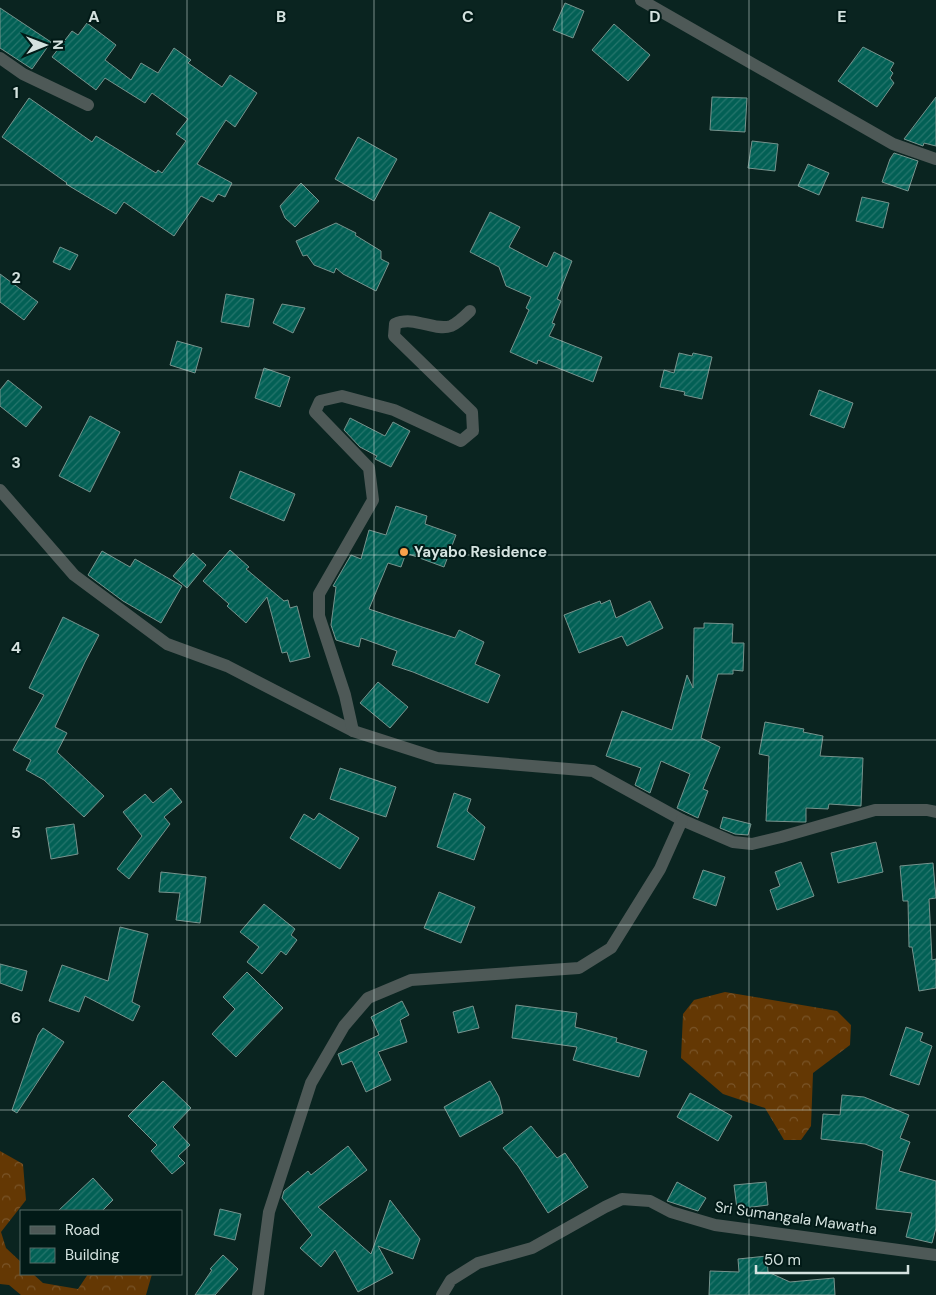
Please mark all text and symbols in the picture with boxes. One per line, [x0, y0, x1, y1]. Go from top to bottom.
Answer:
text: A [88, 6, 100, 27]
text: B [276, 6, 286, 27]
text: C [462, 6, 474, 27]
text: D [649, 6, 661, 27]
text: E [837, 6, 847, 27]
north arrow [20, 20, 70, 70]
text: N [49, 40, 67, 50]
text: 1 [13, 82, 19, 103]
text: 2 [11, 267, 21, 288]
text: 3 [11, 452, 21, 473]
place label: Yayabo Residence [414, 542, 547, 562]
marker: Yayabo Residence [398, 546, 410, 558]
text: 4 [11, 637, 21, 658]
text: 5 [11, 822, 21, 843]
text: 6 [11, 1007, 21, 1028]
street label: Sri Sumangala Mawatha [714, 1197, 878, 1239]
legend [20, 1210, 182, 1275]
text: Road [65, 1220, 100, 1240]
scale bar [756, 1242, 908, 1274]
text: Building [65, 1245, 120, 1265]
text: 50 m [764, 1250, 801, 1270]

